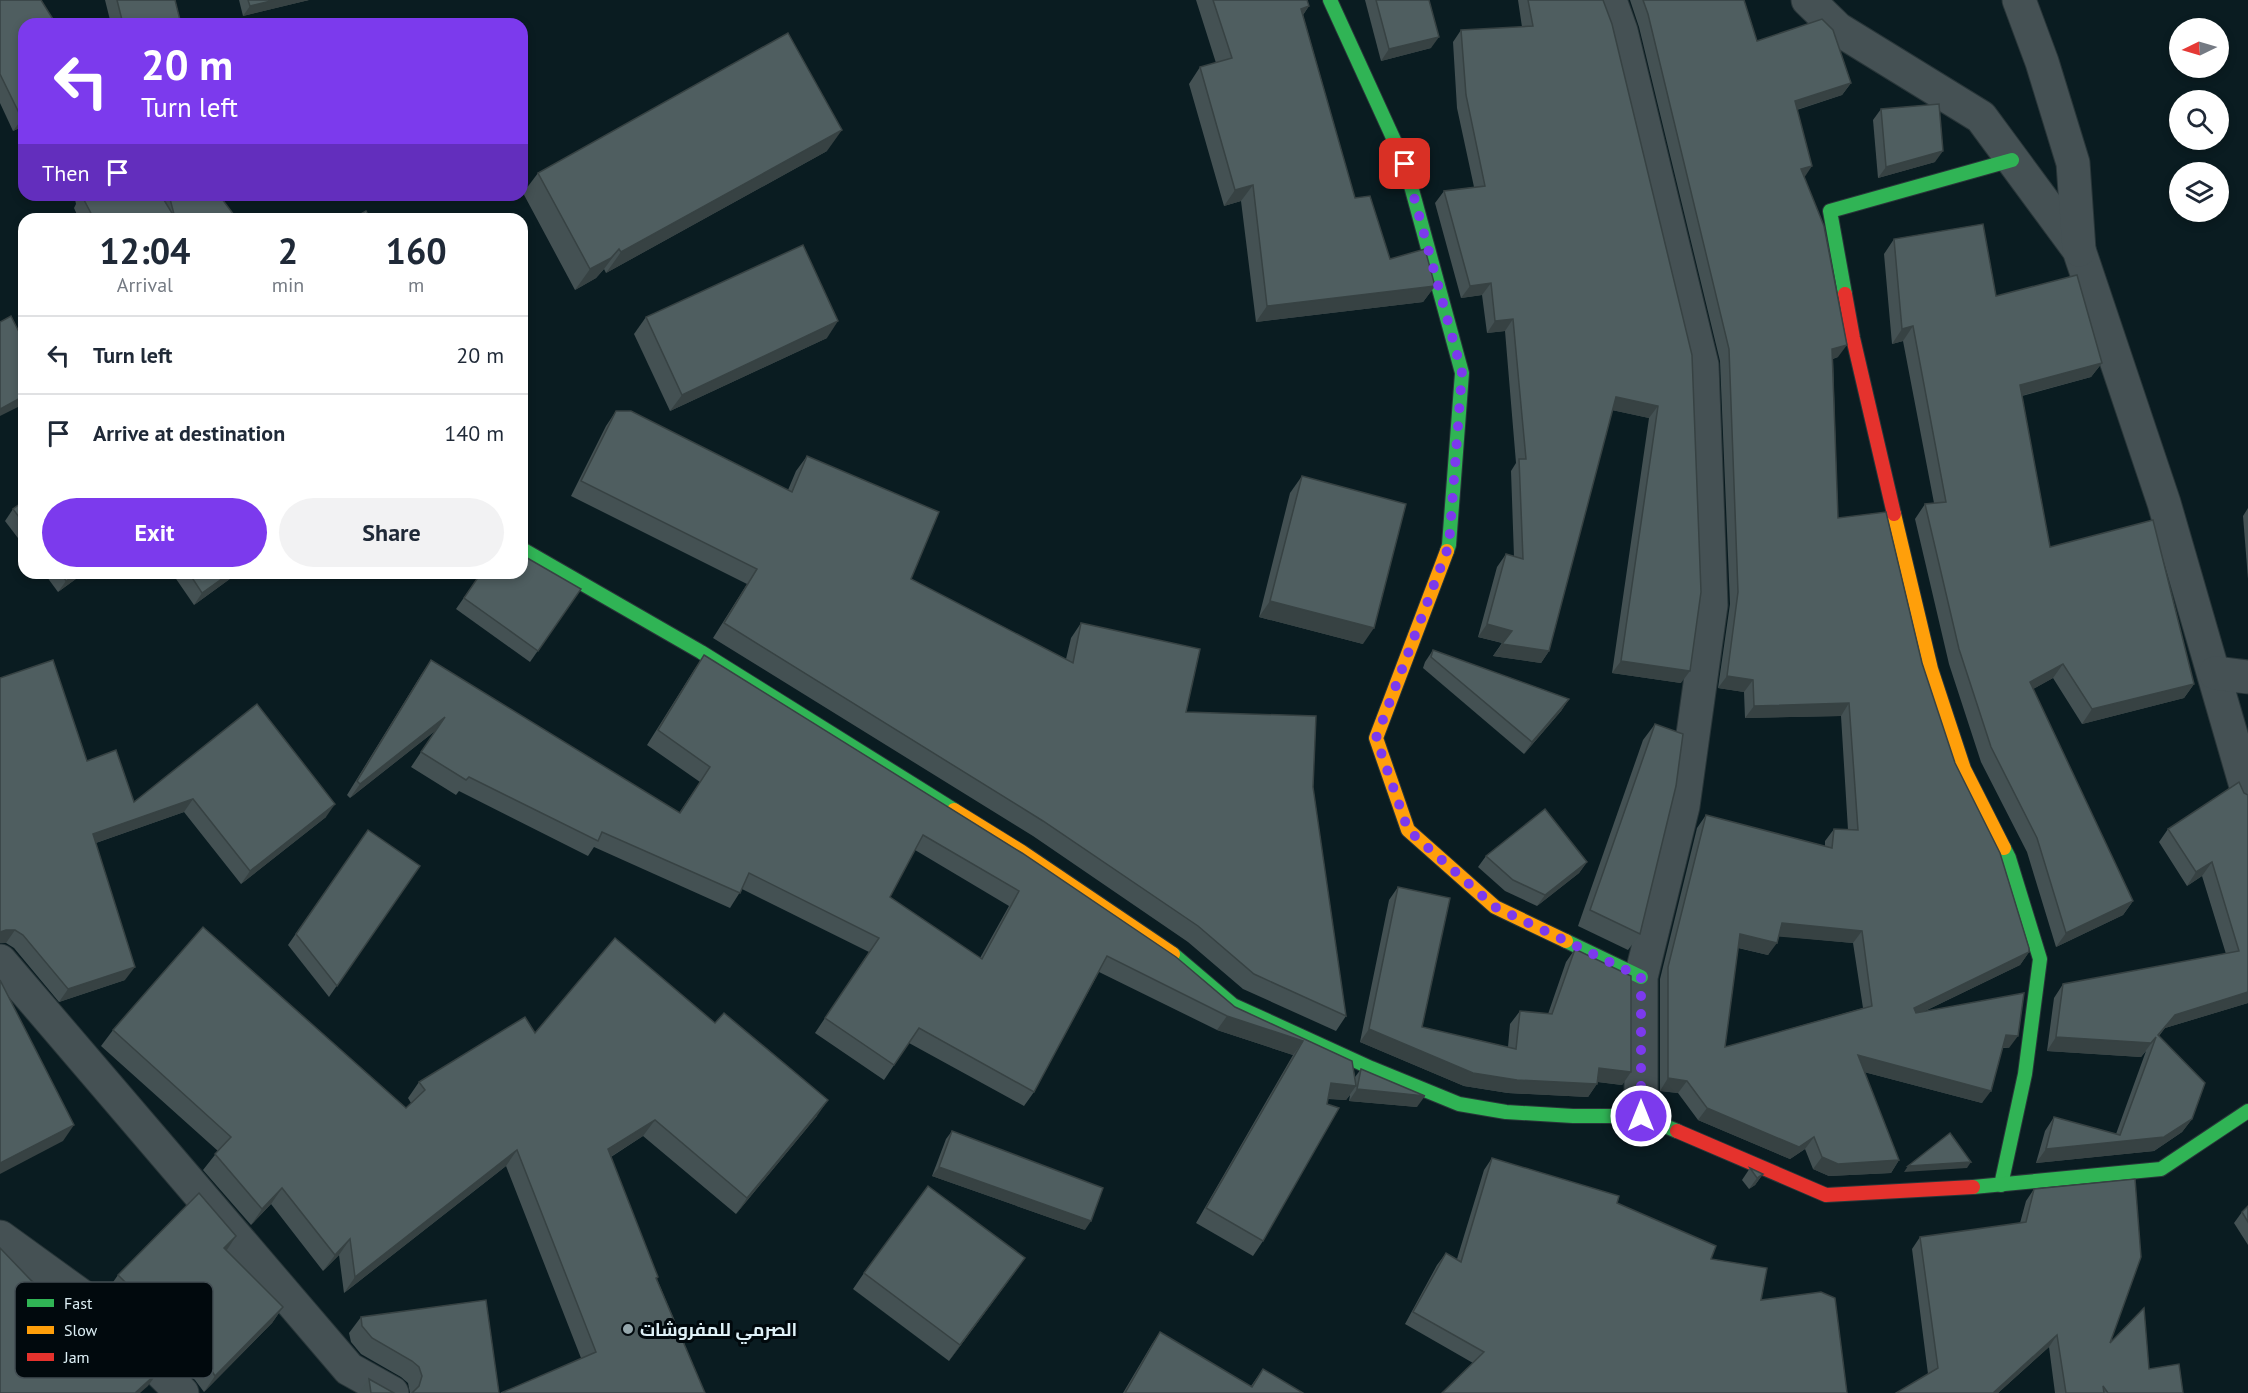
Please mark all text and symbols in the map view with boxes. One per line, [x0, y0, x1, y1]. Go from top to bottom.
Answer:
north arrow [2169, 18, 2229, 78]
map controls [2169, 18, 2229, 222]
text: 20 m [141, 37, 233, 92]
icon: left [42, 42, 120, 120]
text: Turn left [141, 90, 238, 124]
button: search [2169, 90, 2229, 150]
pin [1379, 138, 1430, 189]
icon: arrive [1388, 147, 1421, 180]
icon: arrive [101, 156, 134, 189]
text: Then [42, 159, 89, 187]
button: layers [2169, 162, 2229, 222]
text: 12:04 [99, 227, 191, 274]
text: 2 [278, 227, 298, 274]
text: 160 [386, 227, 447, 274]
text: Arrival [117, 272, 173, 298]
text: min [272, 272, 304, 298]
text: m [408, 272, 424, 298]
icon: left [42, 339, 75, 372]
text: Turn left [93, 341, 173, 369]
text: 20 m [456, 341, 504, 369]
icon: arrive [42, 417, 75, 450]
text: Arrive at destination [93, 419, 285, 447]
text: 140 m [444, 419, 504, 447]
button: Exit [42, 498, 267, 567]
button: Share [279, 498, 504, 567]
position arrow [1609, 1084, 1673, 1148]
legend [15, 1282, 213, 1378]
text: Fast [64, 1293, 93, 1313]
place label: الصرمي للمفروشات [640, 1318, 797, 1345]
text: Slow [64, 1320, 98, 1340]
marker: الصرمي للمفروشات [621, 1322, 635, 1336]
text: Jam [63, 1347, 90, 1367]

